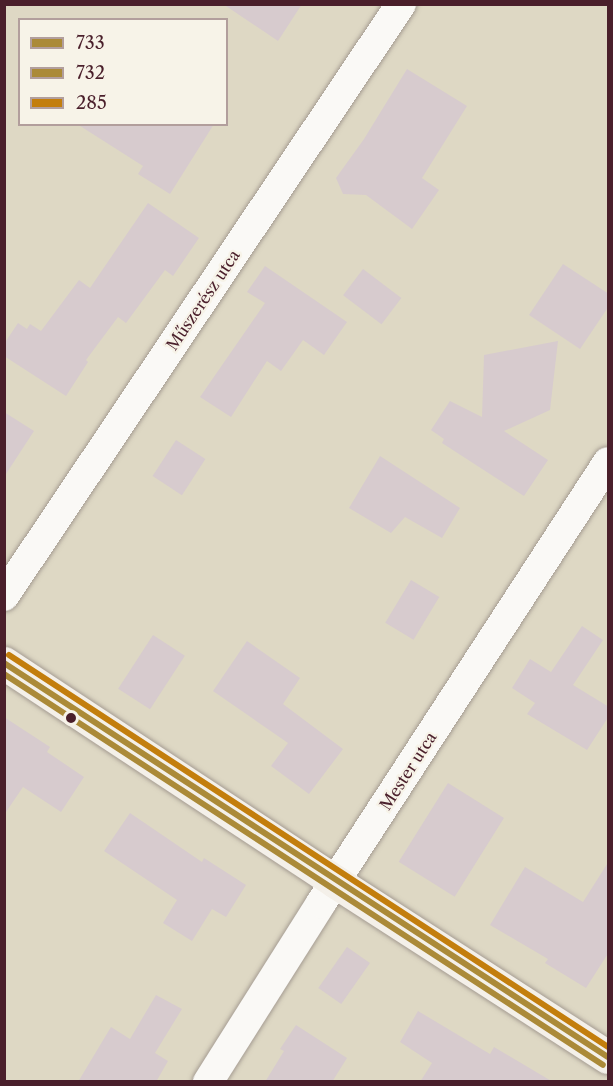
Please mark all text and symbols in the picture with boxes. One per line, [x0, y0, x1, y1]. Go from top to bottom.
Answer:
legend [18, 18, 228, 126]
text: 733 [76, 32, 105, 54]
text: 732 [76, 62, 105, 84]
text: 285 [76, 92, 107, 114]
street label: Műszerész utca [162, 246, 244, 354]
unlabelled marker [65, 712, 77, 724]
street label: Mester utca [376, 728, 440, 814]

